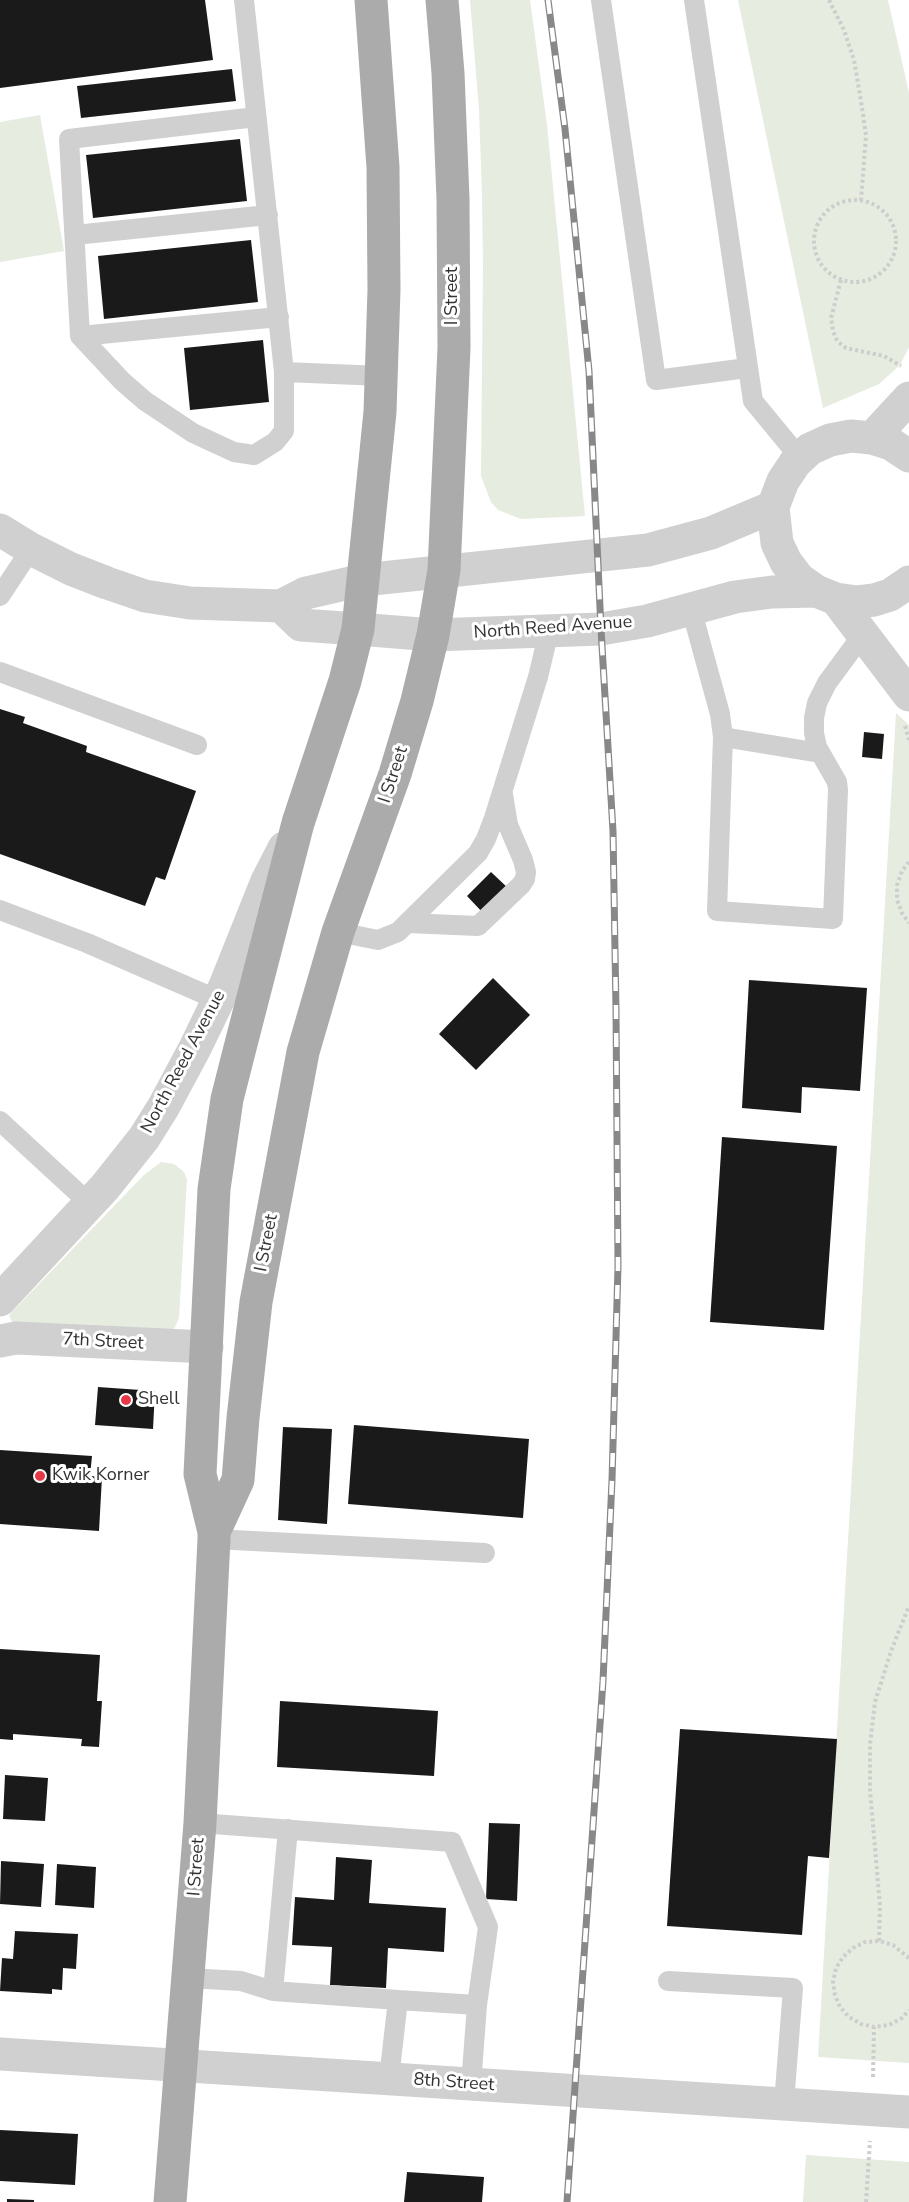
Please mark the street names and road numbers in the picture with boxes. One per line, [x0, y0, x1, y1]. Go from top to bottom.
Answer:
street label: I Street [442, 267, 464, 325]
street label: North Reed Avenue [473, 612, 633, 644]
street label: I Street [375, 744, 413, 806]
street label: North Reed Avenue [137, 987, 231, 1137]
street label: I Street [251, 1212, 283, 1274]
street label: 7th Street [62, 1329, 144, 1355]
street label: I Street [184, 1837, 210, 1897]
street label: 8th Street [413, 2069, 495, 2097]

